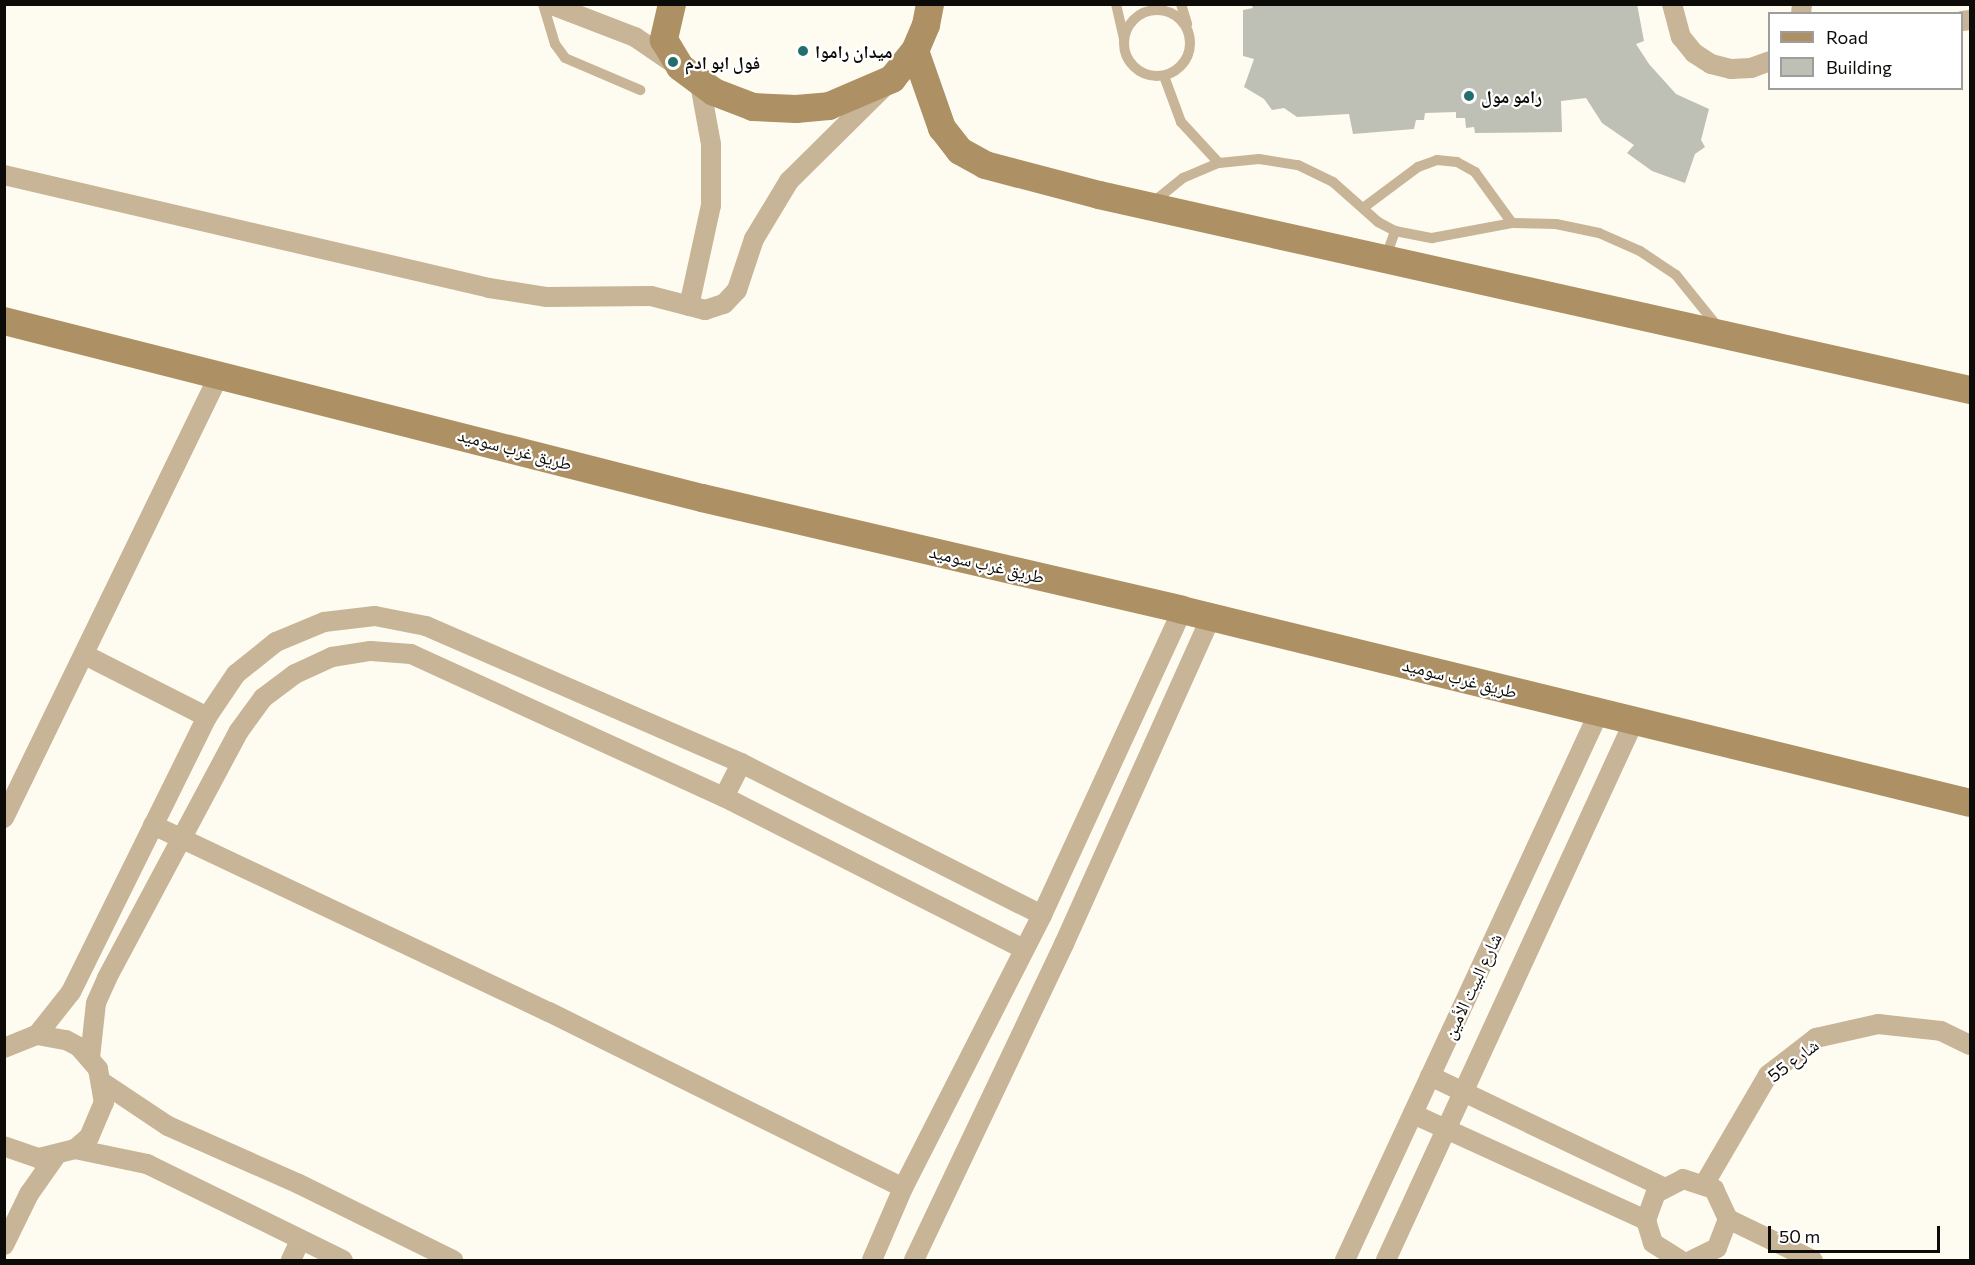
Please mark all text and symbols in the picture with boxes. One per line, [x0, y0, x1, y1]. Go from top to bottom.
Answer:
legend [1768, 12, 1963, 90]
text: Road [1826, 26, 1868, 48]
place label: ميدان راموا [815, 40, 892, 62]
marker: ميدان راموا [796, 44, 810, 58]
place label: فول ابو ادم [685, 51, 760, 73]
marker: فول ابو ادم [666, 55, 680, 69]
text: Building [1826, 56, 1892, 78]
place label: رامو مول [1481, 85, 1542, 107]
marker: رامو مول [1462, 89, 1476, 103]
street label: طريق غرب سوميد [455, 423, 575, 475]
street label: طريق غرب سوميد [927, 540, 1047, 588]
street label: طريق غرب سوميد [1400, 653, 1520, 703]
street label: شارع البيت الأمين [1438, 930, 1506, 1042]
street label: شارع 55 [1763, 1034, 1823, 1086]
scale bar [1771, 1214, 1944, 1252]
text: 50 m [1779, 1225, 1820, 1247]

